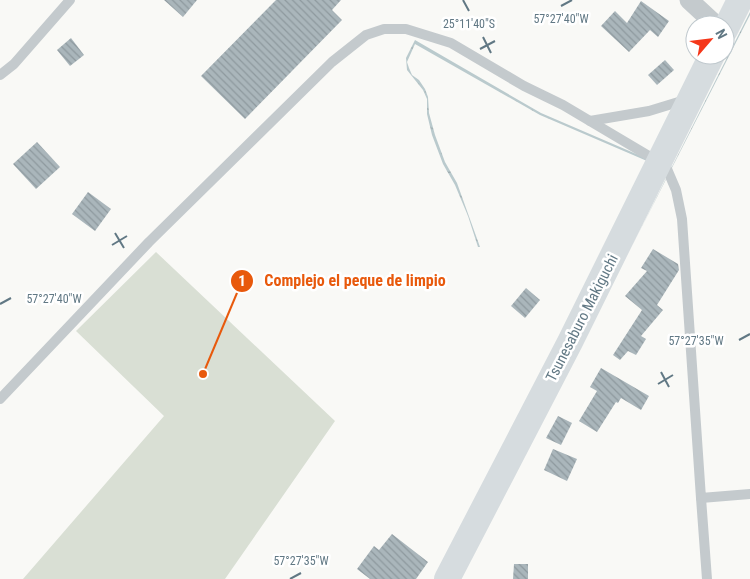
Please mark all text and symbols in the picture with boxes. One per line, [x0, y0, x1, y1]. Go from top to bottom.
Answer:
text: 57°27'40"W [533, 12, 589, 26]
north arrow [685, 15, 735, 65]
text: 25°11'40"S [443, 17, 495, 31]
text: N [712, 26, 731, 41]
street label: Tsunesaburo Makiguchi [542, 251, 622, 385]
callout: Complejo el peque de limpio [229, 265, 456, 296]
text: Complejo el peque de limpio [264, 271, 446, 290]
text: 1 [238, 272, 246, 290]
text: 57°27'40"W [26, 292, 82, 306]
text: 57°27'35"W [668, 334, 724, 348]
text: 57°27'35"W [273, 554, 329, 568]

